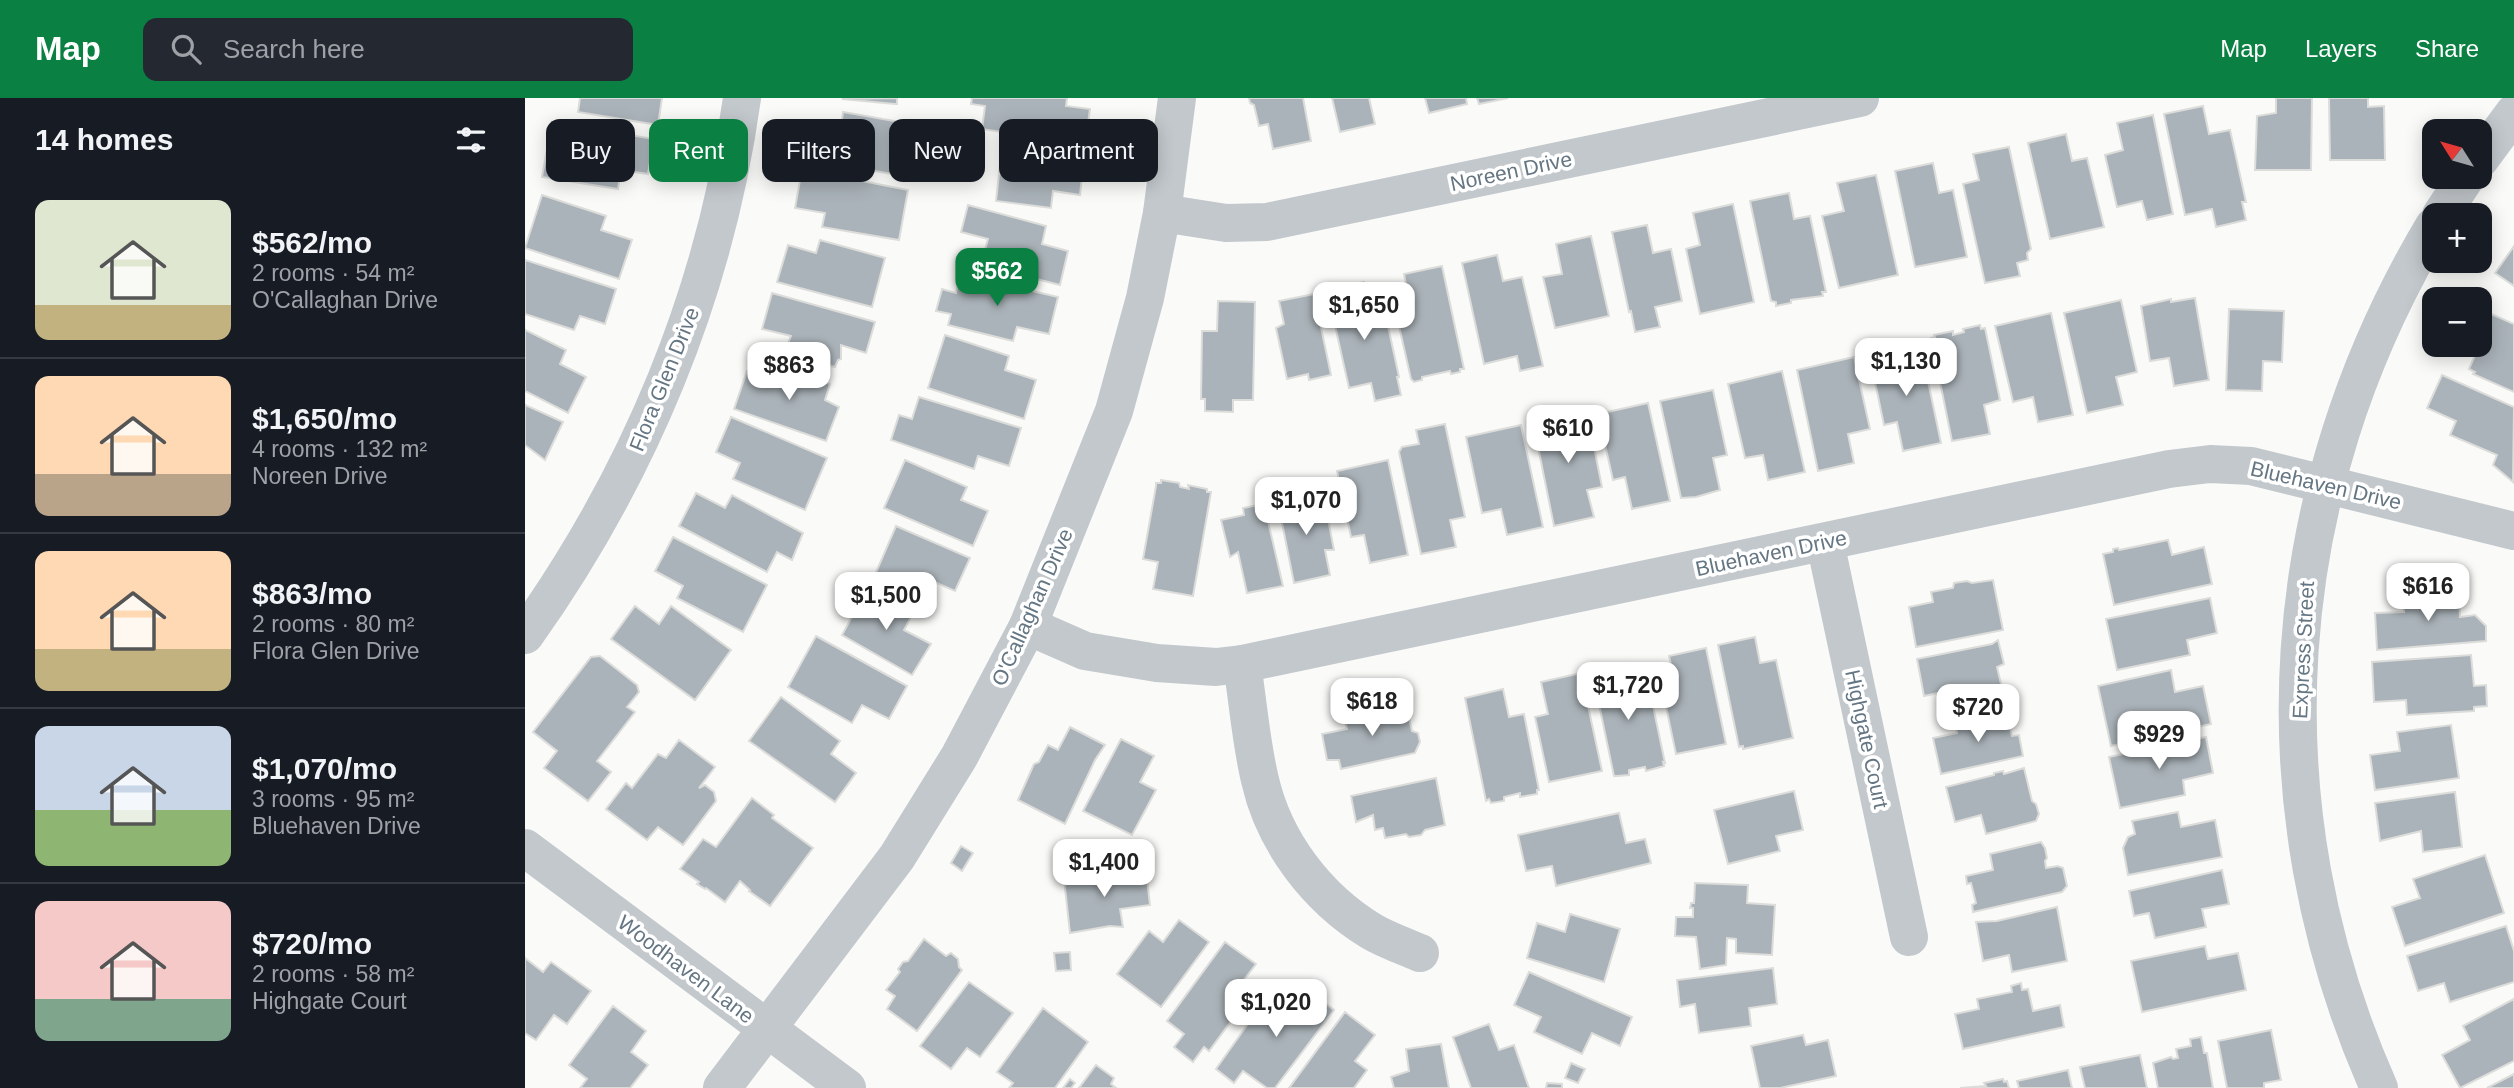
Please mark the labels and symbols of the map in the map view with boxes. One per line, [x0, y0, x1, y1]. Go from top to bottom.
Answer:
north arrow [2422, 119, 2492, 189]
street label: Noreen Drive [1448, 147, 1574, 195]
pin: $562 [956, 248, 1038, 308]
pin: $1,650 [1307, 282, 1421, 342]
street label: Flora Glen Drive [625, 304, 703, 454]
pin: $1,130 [1849, 338, 1963, 398]
pin: $863 [748, 342, 830, 402]
pin: $610 [1527, 406, 1609, 465]
street label: Bluehaven Drive [2248, 456, 2404, 514]
pin: $1,070 [1249, 478, 1363, 537]
street label: O'Callaghan Drive [987, 525, 1077, 689]
street label: Bluehaven Drive [1693, 526, 1849, 580]
pin: $616 [2387, 564, 2469, 623]
pin: $1,500 [829, 573, 943, 632]
street label: Express Street [2288, 580, 2318, 719]
pin: $1,720 [1571, 662, 1685, 722]
street label: Highgate Court [1841, 668, 1893, 811]
pin: $618 [1331, 678, 1413, 738]
pin: $720 [1937, 684, 2019, 744]
pin: $929 [2118, 712, 2200, 771]
pin: $1,400 [1047, 840, 1161, 899]
street label: Woodhaven Lane [613, 910, 759, 1028]
pin: $1,020 [1219, 979, 1333, 1039]

